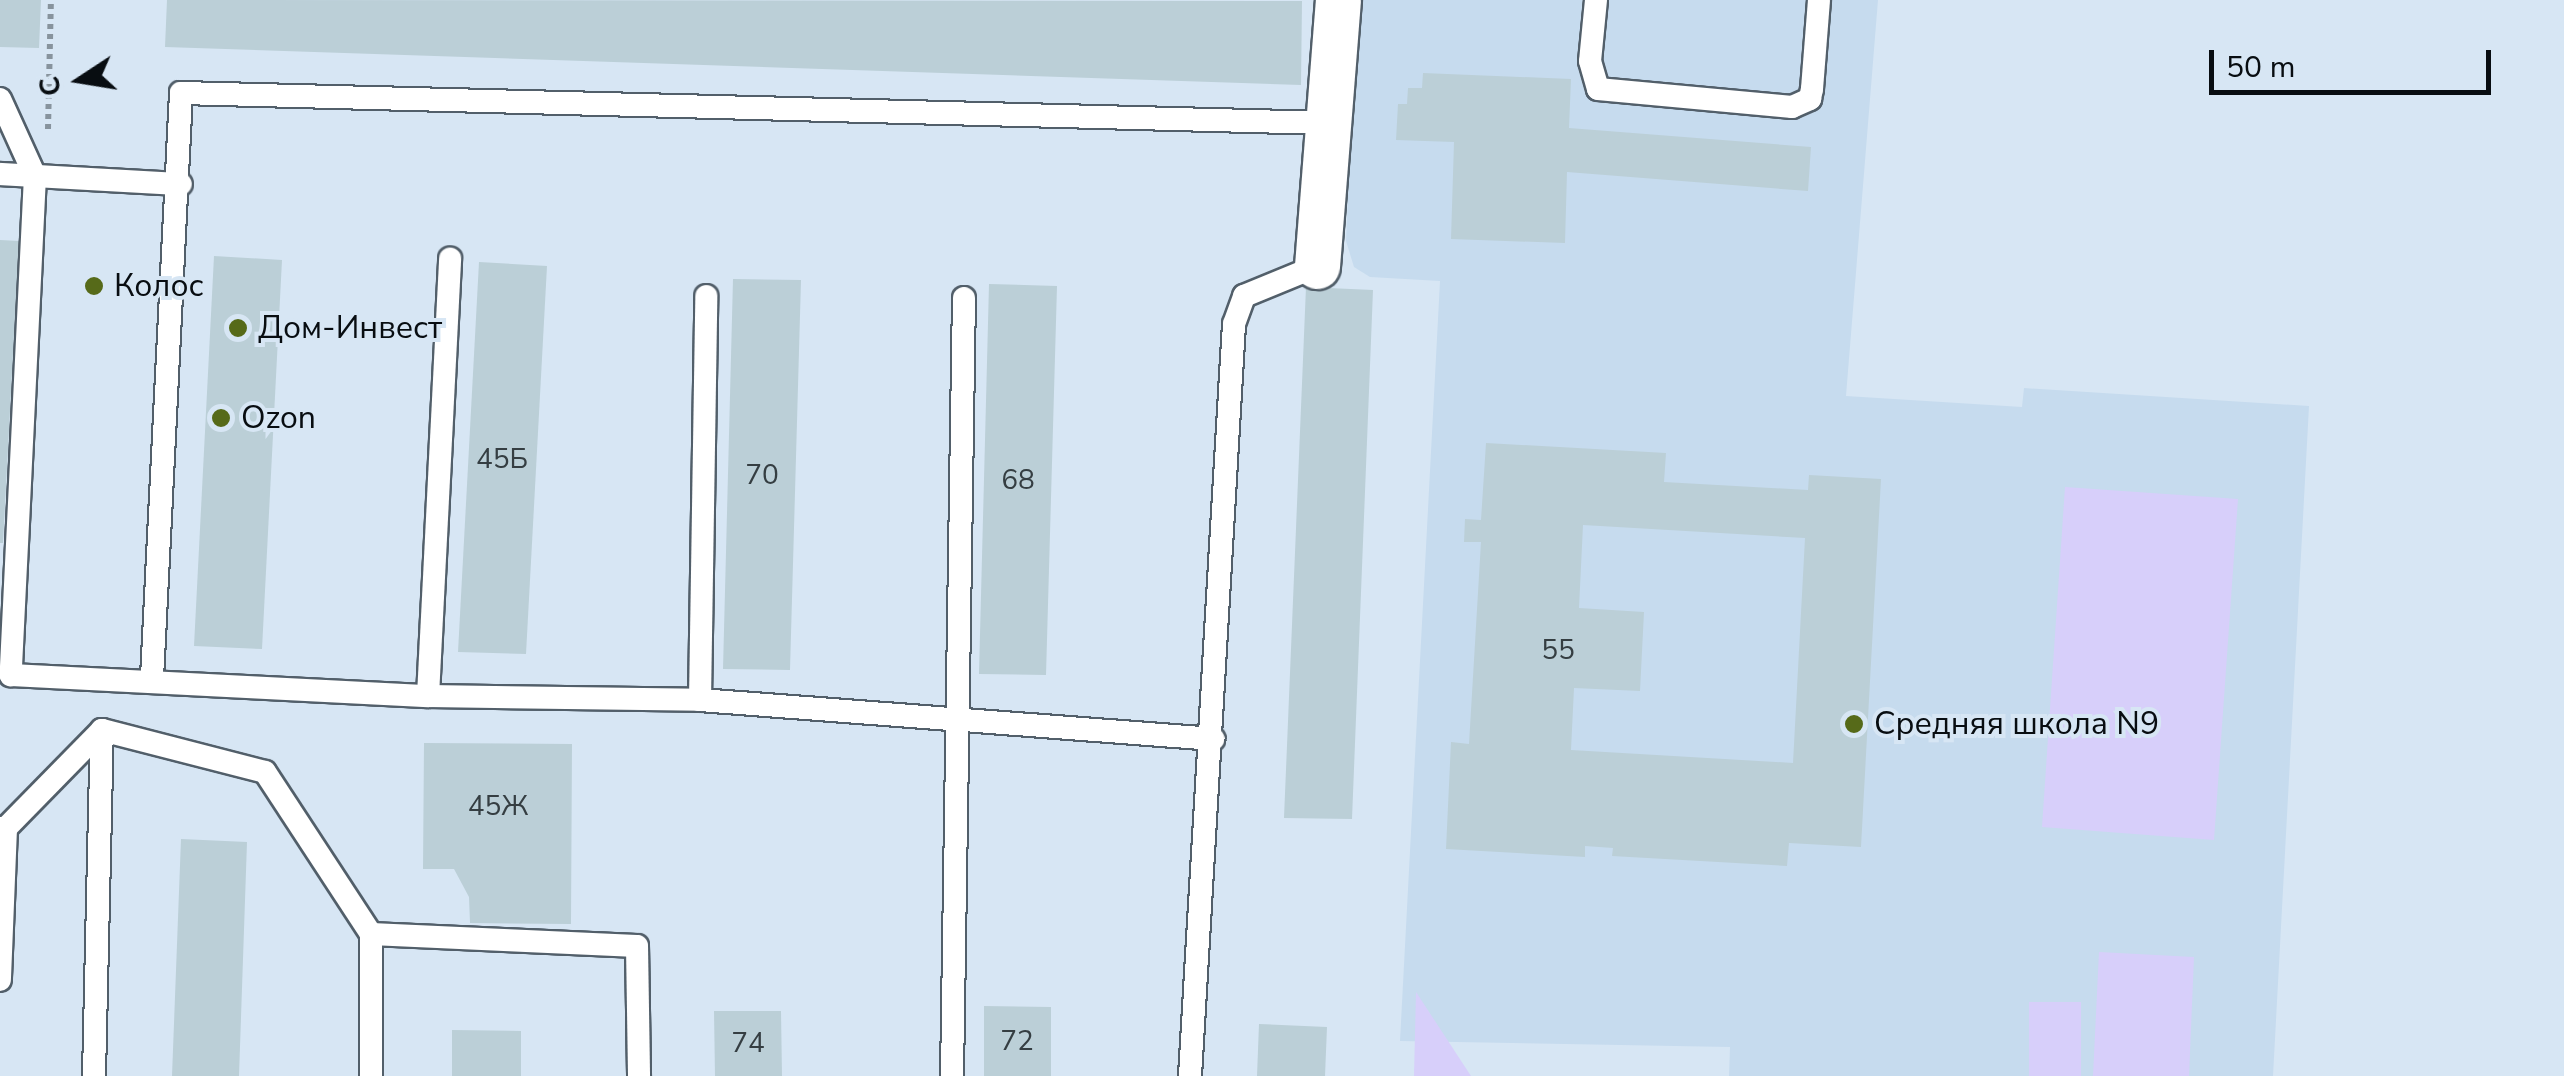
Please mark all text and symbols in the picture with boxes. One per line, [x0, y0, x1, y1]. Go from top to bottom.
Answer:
north arrow [30, 30, 130, 130]
scale bar [2214, 30, 2496, 92]
text: 50 m [2226, 47, 2295, 88]
text: С [30, 73, 71, 99]
place label: Колос [114, 267, 204, 305]
marker: Колос [83, 275, 105, 297]
place label: Дом-Инвест [258, 309, 442, 347]
marker: Дом-Инвест [227, 317, 249, 339]
place label: Ozon [241, 399, 316, 437]
marker: Ozon [210, 407, 232, 429]
house number: 45Б [476, 442, 528, 476]
house number: 70 [745, 458, 779, 492]
house number: 68 [1001, 463, 1035, 497]
house number: 55 [1541, 633, 1575, 667]
place label: Средняя школа N9 [1874, 705, 2159, 743]
marker: Средняя школа N9 [1843, 713, 1865, 735]
house number: 45Ж [468, 789, 528, 823]
house number: 72 [1000, 1024, 1034, 1058]
house number: 74 [731, 1026, 765, 1060]

